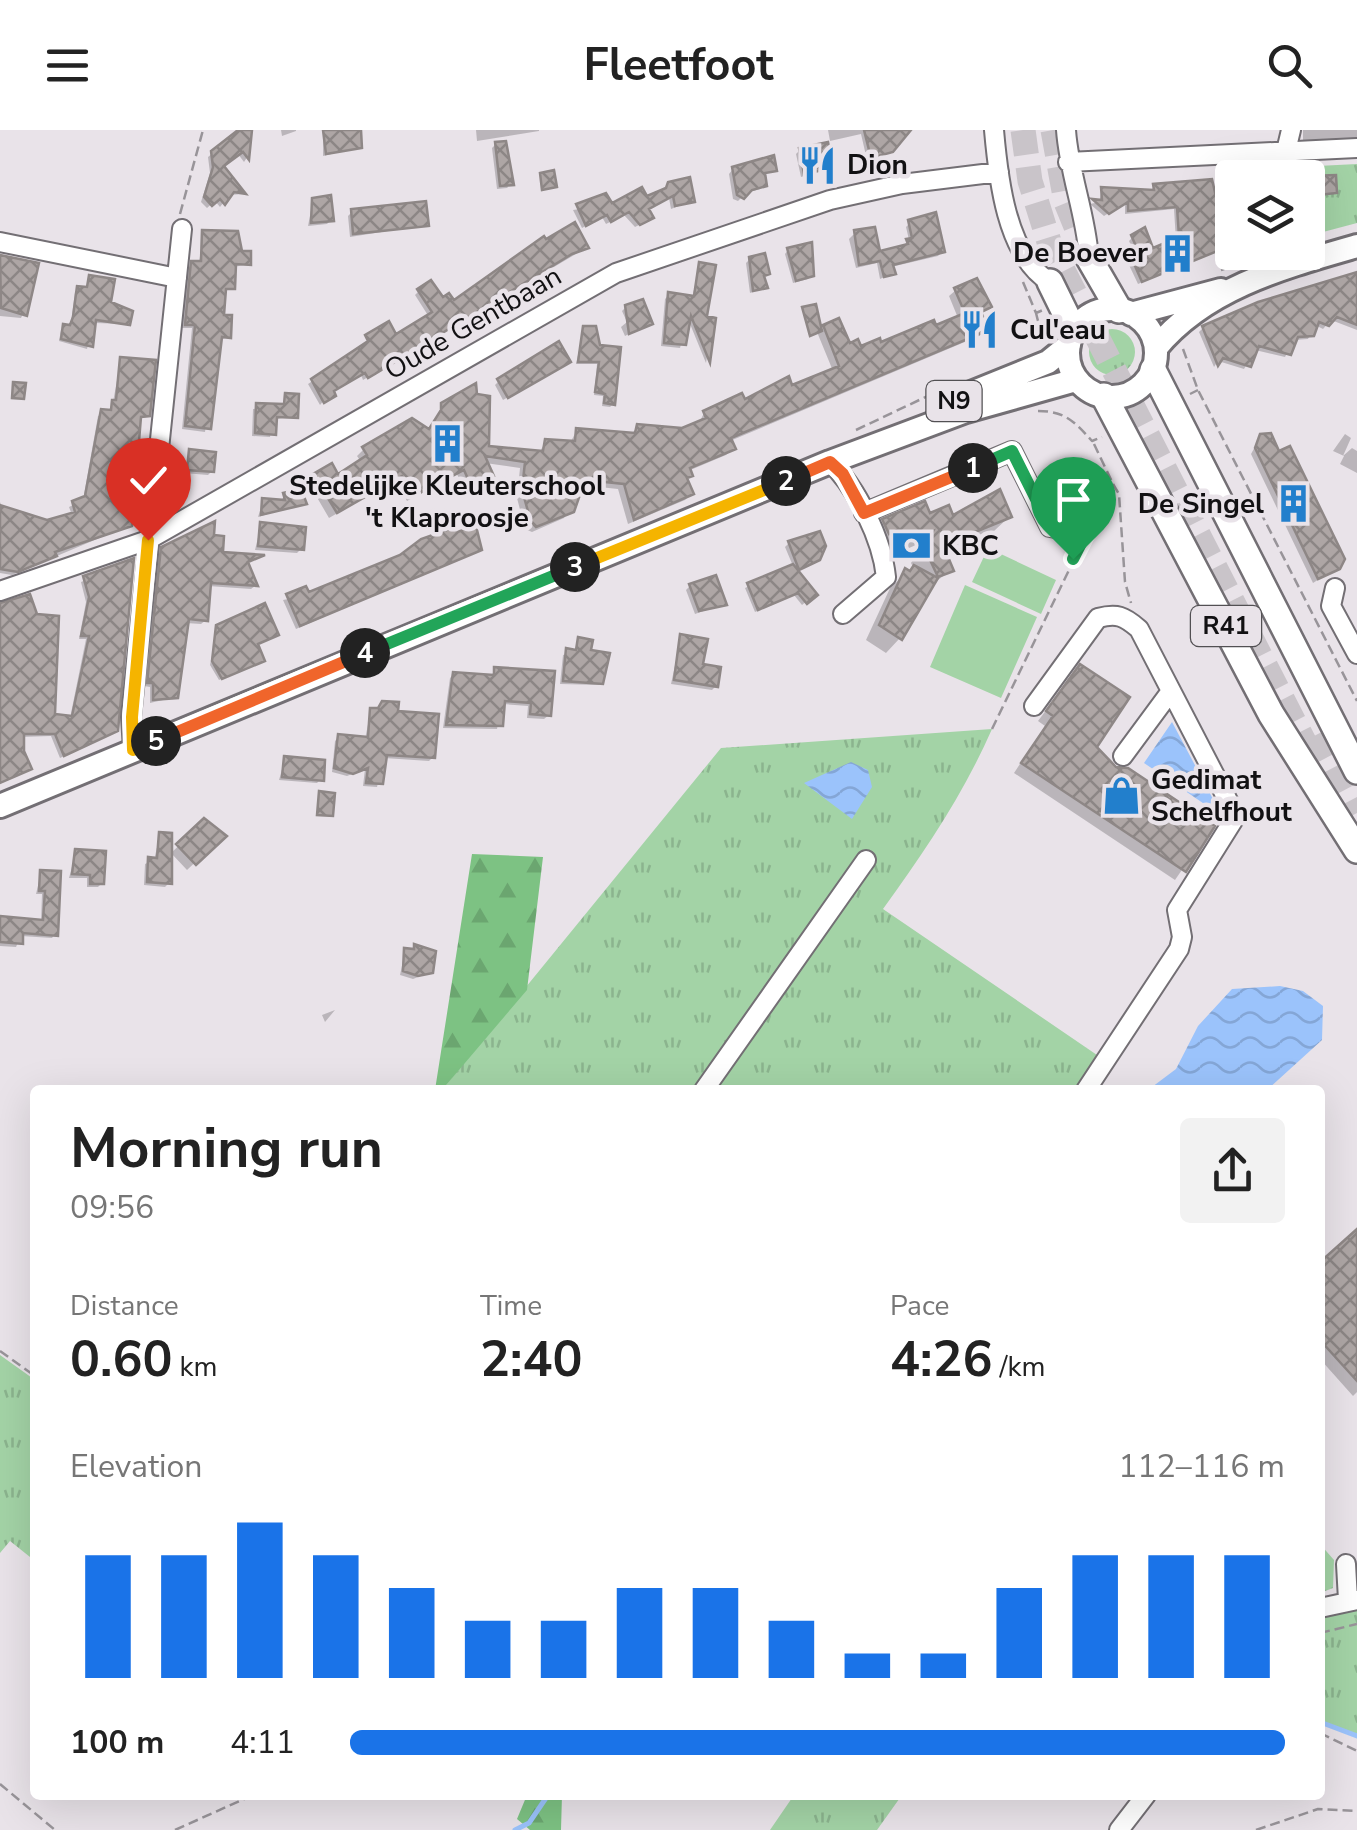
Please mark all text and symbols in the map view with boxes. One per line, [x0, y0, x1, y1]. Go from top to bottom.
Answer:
text: Fleetfoot [584, 35, 774, 96]
icon: menu [40, 38, 95, 93]
icon: search [1262, 38, 1317, 93]
restaurant icon: Dion [796, 144, 838, 186]
place label: Dion [847, 146, 908, 184]
map controls [1215, 160, 1325, 270]
button: layers [1215, 160, 1325, 270]
building icon: De Boever [1157, 232, 1199, 274]
place label: De Boever [1013, 234, 1148, 272]
street label: Oude Gentbaan [378, 257, 568, 389]
restaurant icon: Cul'eau [959, 309, 1001, 351]
place label: Cul'eau [1010, 311, 1106, 349]
road number: N9 [926, 381, 982, 421]
building icon: Stedelijke Kleuterschool 't Klaproosje [426, 423, 468, 465]
pin [106, 438, 191, 541]
pin: 1 [948, 443, 998, 493]
text: 1 [965, 449, 981, 487]
icon: check [121, 453, 176, 508]
pin: 2 [761, 456, 811, 506]
pin [1031, 457, 1116, 560]
text: 2 [778, 462, 794, 500]
place label: Stedelijke Kleuterschool 't Klaproosje [289, 467, 605, 537]
icon: arrive [1046, 472, 1101, 527]
building icon: De Singel [1273, 483, 1315, 525]
place label: De Singel [1138, 485, 1264, 523]
bank icon: KBC [891, 525, 933, 567]
place label: KBC [942, 527, 999, 565]
pin: 3 [550, 542, 600, 592]
text: 3 [567, 548, 583, 586]
road number: R41 [1191, 606, 1261, 646]
pin: 4 [340, 628, 390, 678]
text: 4 [357, 634, 373, 672]
pin: 5 [131, 716, 181, 766]
text: 5 [148, 722, 164, 760]
place label: Gedimat Schelfhout [1151, 761, 1292, 831]
shop icon: Gedimat Schelfhout [1100, 775, 1142, 817]
text: Morning run [70, 1111, 383, 1186]
button: share [1180, 1118, 1285, 1223]
text: 09:56 [70, 1186, 154, 1229]
text: Distance [70, 1287, 179, 1325]
text: Time [480, 1287, 542, 1325]
text: Pace [890, 1287, 949, 1325]
text: 0.60 [70, 1325, 172, 1394]
text: 2:40 [480, 1325, 582, 1394]
text: 4:26 [890, 1325, 992, 1394]
text: km [172, 1348, 218, 1386]
text: /km [992, 1348, 1045, 1386]
text: Elevation [70, 1445, 203, 1488]
text: 112–116 m [1118, 1445, 1285, 1488]
text: 100 m [70, 1721, 164, 1764]
text: 4:11 [230, 1721, 295, 1764]

